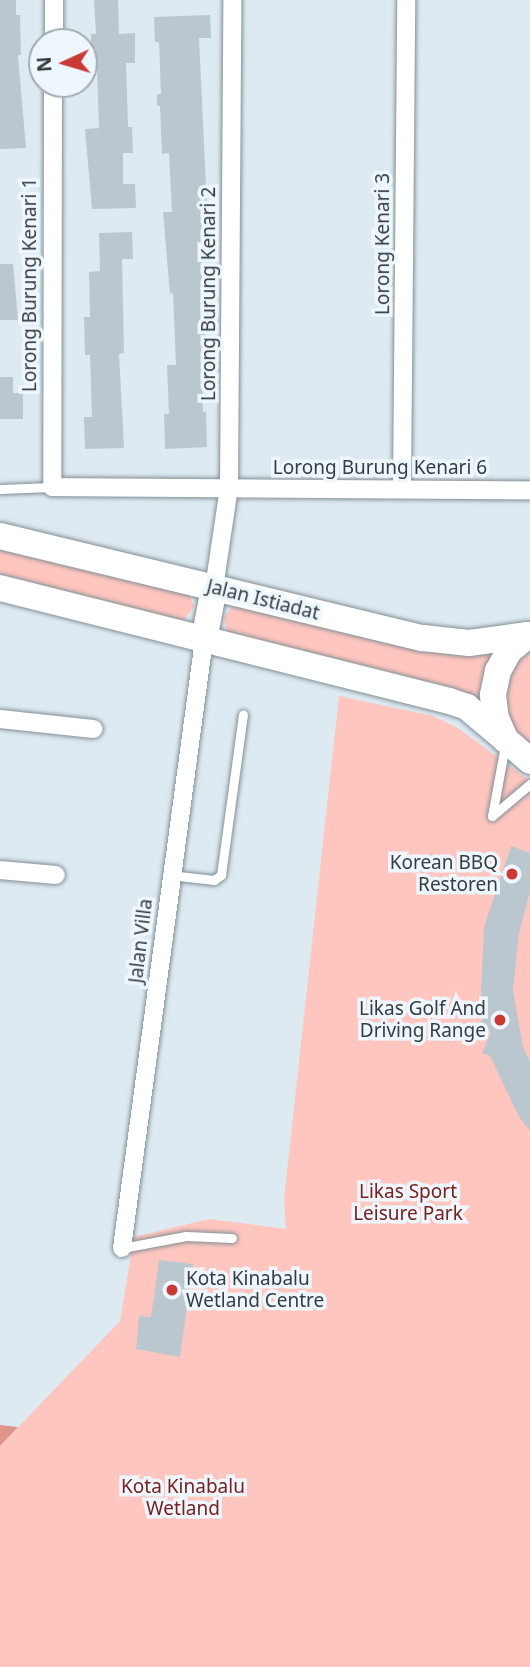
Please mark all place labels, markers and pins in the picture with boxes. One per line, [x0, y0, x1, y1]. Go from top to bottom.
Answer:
place label: Korean BBQ Restoren [390, 852, 498, 896]
marker: Korean BBQ Restoren [504, 866, 520, 882]
place label: Likas Golf And Driving Range [359, 998, 486, 1042]
marker: Likas Golf And Driving Range [492, 1012, 508, 1028]
place label: Kota Kinabalu Wetland Centre [186, 1268, 324, 1312]
marker: Kota Kinabalu Wetland Centre [164, 1282, 180, 1298]

